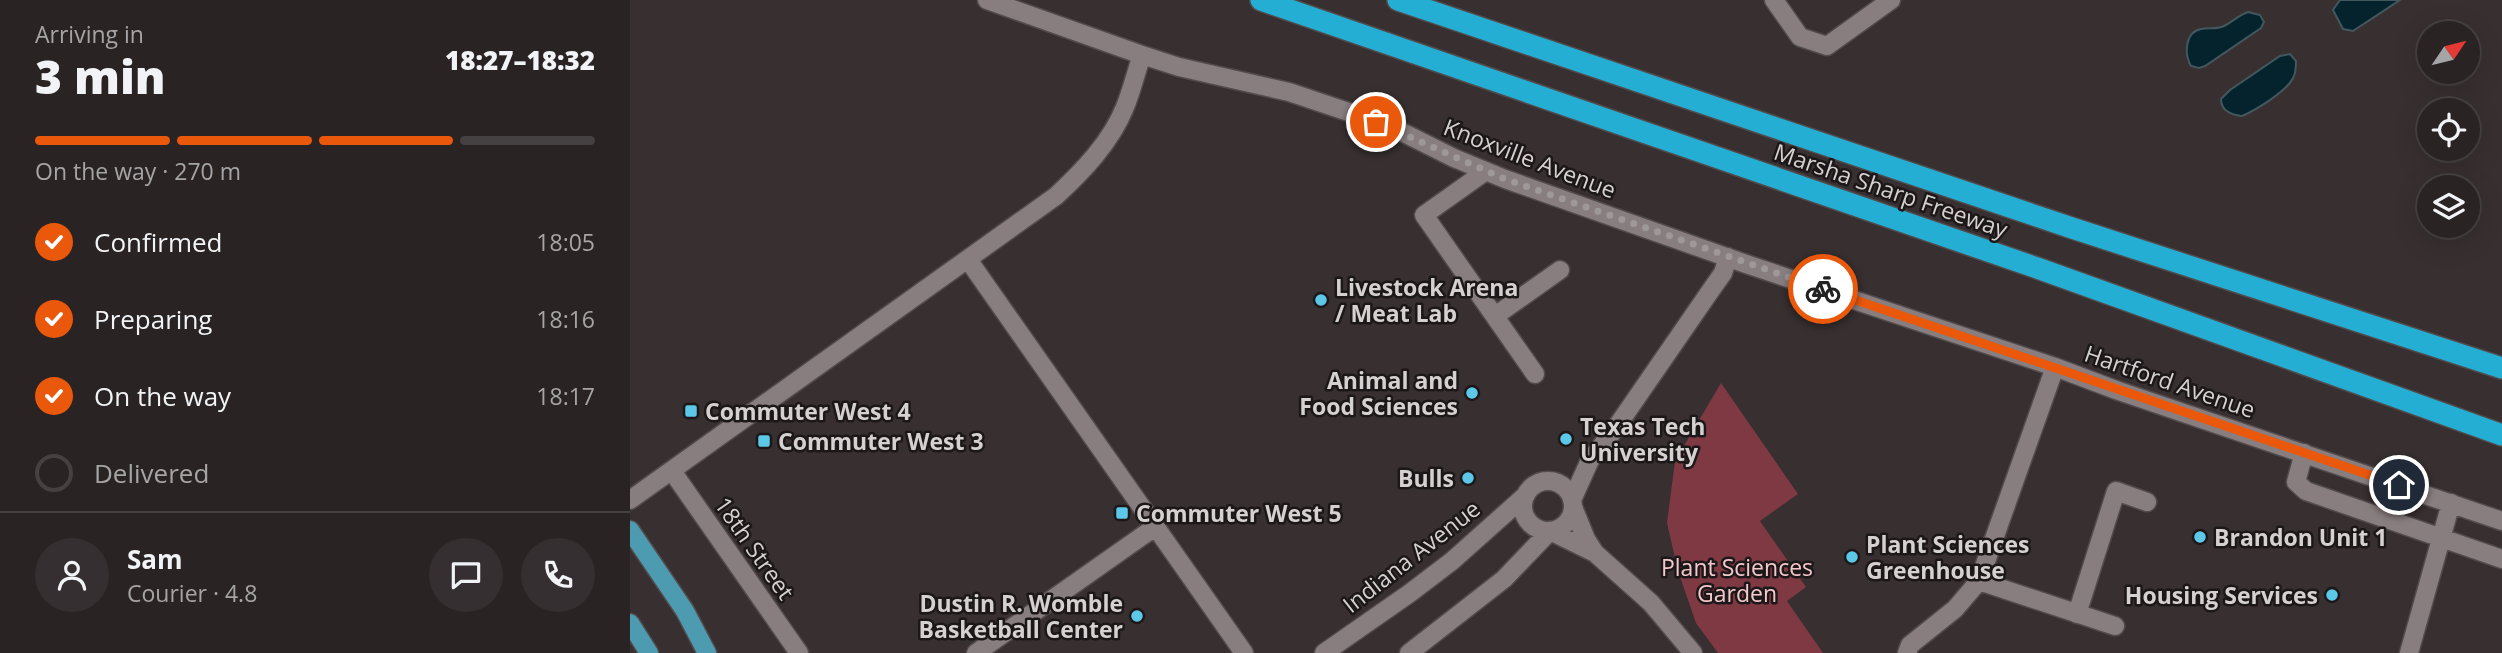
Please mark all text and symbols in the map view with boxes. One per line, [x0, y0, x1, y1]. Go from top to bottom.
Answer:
text: Arriving in [35, 18, 144, 50]
north arrow [2417, 21, 2480, 84]
map controls [2417, 21, 2480, 238]
text: 18:27–18:32 [445, 42, 595, 78]
text: 3 min [35, 45, 166, 107]
pin [1346, 92, 1406, 152]
button: locate [2417, 98, 2480, 161]
icon: bag [1357, 103, 1395, 141]
street label: Knoxville Avenue [1439, 110, 1621, 206]
street label: Marsha Sharp Freeway [1770, 135, 2012, 245]
text: On the way · 270 m [35, 155, 241, 187]
button: layers [2417, 175, 2480, 238]
icon: check [35, 223, 73, 261]
text: Confirmed [94, 224, 222, 260]
text: 18:05 [536, 226, 595, 258]
courier [1788, 254, 1858, 324]
icon: bike [1804, 270, 1842, 308]
place label: Livestock Arena / Meat Lab [1335, 271, 1518, 329]
marker: Livestock Arena / Meat Lab [1313, 292, 1329, 308]
icon: check [35, 300, 73, 338]
text: Preparing [94, 301, 212, 337]
text: 18:16 [536, 303, 595, 335]
street label: Hartford Avenue [2080, 337, 2260, 425]
place label: Animal and Food Sciences [1299, 364, 1458, 422]
icon: check [35, 377, 73, 415]
text: On the way [94, 378, 231, 414]
text: 18:17 [536, 380, 595, 412]
marker: Animal and Food Sciences [1464, 385, 1480, 401]
place label: Commuter West 4 [705, 395, 911, 427]
marker: Commuter West 4 [683, 403, 699, 419]
place label: Texas Tech University [1580, 410, 1705, 468]
place label: Commuter West 3 [778, 425, 984, 457]
marker: Texas Tech University [1558, 431, 1574, 447]
marker: Commuter West 3 [756, 433, 772, 449]
text: Delivered [94, 455, 209, 491]
pin [2369, 455, 2429, 515]
place label: Bulls [1398, 462, 1454, 494]
icon: home [2380, 466, 2418, 504]
marker: Bulls [1460, 470, 1476, 486]
street label: 18th Street [708, 490, 802, 606]
street label: Indiana Avenue [1336, 492, 1486, 620]
place label: Commuter West 5 [1136, 497, 1342, 529]
marker: Commuter West 5 [1114, 505, 1130, 521]
place label: Brandon Unit 1 [2214, 521, 2387, 553]
place label: Plant Sciences Greenhouse [1866, 528, 2030, 586]
marker: Brandon Unit 1 [2192, 529, 2208, 545]
button: person [35, 538, 109, 612]
button: chat [429, 538, 503, 612]
button: phone [521, 538, 595, 612]
text: Sam [127, 541, 183, 577]
marker: Plant Sciences Greenhouse [1844, 549, 1860, 565]
park label: Plant Sciences Garden [1661, 551, 1813, 609]
text: Courier · 4.8 [127, 577, 257, 609]
place label: Housing Services [2125, 579, 2318, 611]
place label: Dustin R. Womble Basketball Center [919, 587, 1123, 645]
marker: Housing Services [2324, 587, 2340, 603]
marker: Dustin R. Womble Basketball Center [1129, 608, 1145, 624]

